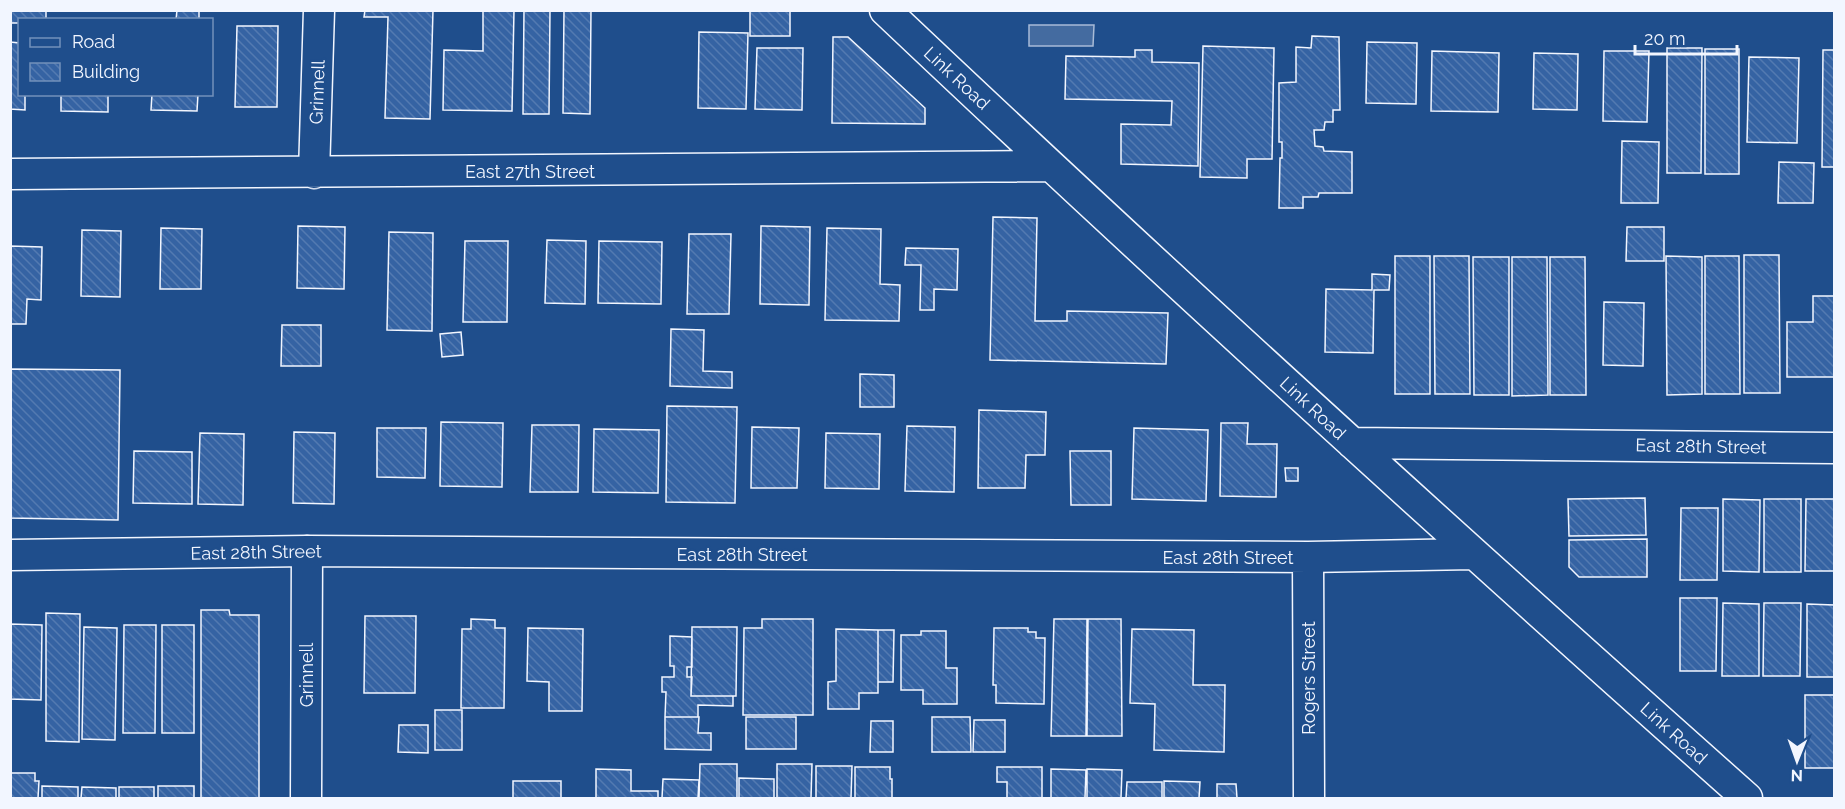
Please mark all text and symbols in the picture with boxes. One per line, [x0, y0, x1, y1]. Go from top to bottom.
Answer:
legend [18, 18, 213, 96]
scale bar [1635, 18, 1737, 56]
text: 20 m [1644, 28, 1686, 49]
text: Road [72, 31, 115, 52]
street label: Link Road [920, 42, 994, 114]
street label: Grinnell [305, 59, 329, 125]
text: Building [72, 61, 140, 82]
street label: East 27th Street [465, 161, 595, 182]
street label: Link Road [1276, 372, 1350, 444]
street label: East 28th Street [1635, 434, 1767, 458]
street label: East 28th Street [190, 540, 322, 564]
street label: East 28th Street [676, 544, 808, 565]
street label: East 28th Street [1162, 547, 1294, 568]
street label: Rogers Street [1298, 621, 1319, 735]
street label: Grinnell [296, 643, 317, 707]
street label: Link Road [1636, 698, 1712, 768]
north arrow [1767, 731, 1827, 791]
text: N [1790, 766, 1803, 785]

